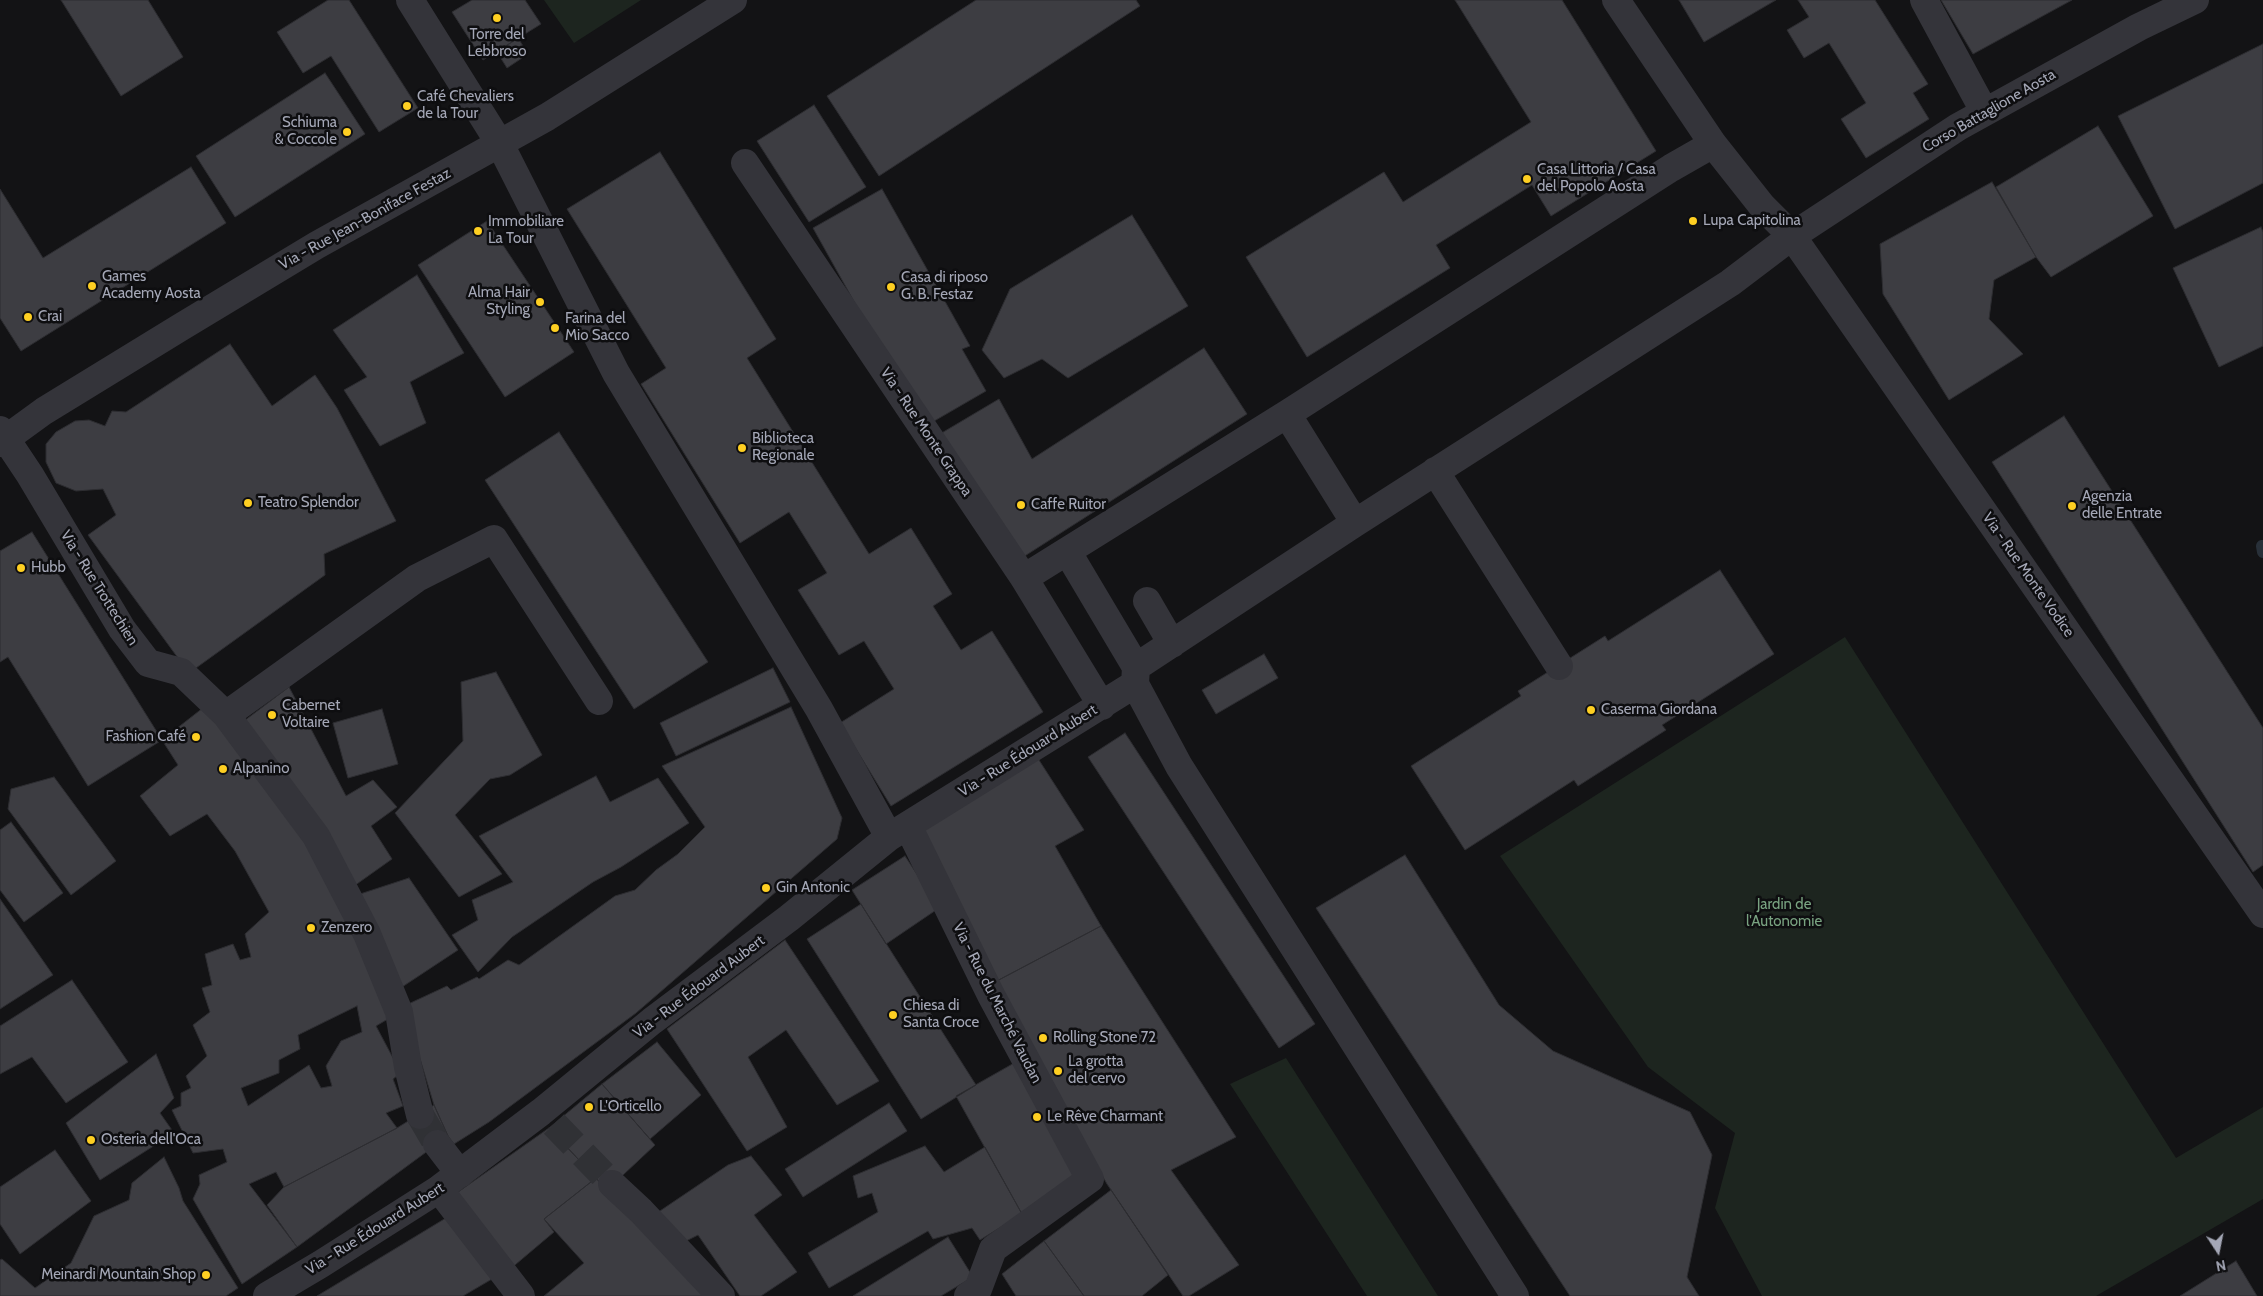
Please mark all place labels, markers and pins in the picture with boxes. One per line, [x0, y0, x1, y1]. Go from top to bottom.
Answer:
marker: Torre del Lebbroso [491, 12, 503, 24]
place label: Torre del Lebbroso [468, 26, 526, 61]
place label: Café Chevaliers de la Tour [417, 88, 514, 123]
marker: Café Chevaliers de la Tour [401, 100, 413, 112]
place label: Schiuma & Coccole [274, 114, 337, 149]
marker: Schiuma & Coccole [341, 126, 353, 138]
place label: Casa Littoria / Casa del Popolo Aosta [1537, 161, 1656, 196]
marker: Casa Littoria / Casa del Popolo Aosta [1521, 173, 1533, 185]
place label: Lupa Capitolina [1703, 212, 1801, 230]
place label: Immobiliare La Tour [488, 213, 564, 248]
marker: Lupa Capitolina [1687, 215, 1699, 227]
marker: Immobiliare La Tour [472, 225, 484, 237]
place label: Games Academy Aosta [102, 268, 201, 303]
place label: Casa di riposo G. B. Festaz [901, 269, 988, 304]
marker: Games Academy Aosta [86, 280, 98, 292]
marker: Casa di riposo G. B. Festaz [885, 281, 897, 293]
place label: Alma Hair Styling [468, 284, 530, 319]
marker: Alma Hair Styling [534, 296, 546, 308]
place label: Crai [38, 308, 62, 326]
place label: Farina del Mio Sacco [565, 310, 629, 345]
marker: Crai [22, 311, 34, 323]
marker: Farina del Mio Sacco [549, 322, 561, 334]
place label: Biblioteca Regionale [752, 430, 814, 465]
marker: Biblioteca Regionale [736, 442, 748, 454]
place label: Agenzia delle Entrate [2082, 488, 2162, 523]
place label: Teatro Splendor [258, 494, 359, 512]
place label: Caffe Ruitor [1031, 496, 1106, 514]
marker: Teatro Splendor [242, 497, 254, 509]
marker: Caffe Ruitor [1015, 499, 1027, 511]
marker: Agenzia delle Entrate [2066, 500, 2078, 512]
place label: Hubb [31, 559, 66, 577]
marker: Hubb [15, 562, 27, 574]
place label: Cabernet Voltaire [282, 697, 340, 732]
place label: Caserma Giordana [1601, 701, 1717, 719]
marker: Caserma Giordana [1585, 704, 1597, 716]
marker: Cabernet Voltaire [266, 709, 278, 721]
place label: Fashion Café [105, 728, 186, 746]
marker: Fashion Café [190, 731, 202, 743]
place label: Alpanino [233, 760, 289, 778]
marker: Alpanino [217, 763, 229, 775]
place label: Gin Antonic [776, 879, 850, 897]
marker: Gin Antonic [760, 882, 772, 894]
place label: Zenzero [321, 919, 372, 937]
marker: Zenzero [305, 922, 317, 934]
place label: Chiesa di Santa Croce [903, 997, 979, 1032]
marker: Chiesa di Santa Croce [887, 1009, 899, 1021]
place label: Rolling Stone 72 [1053, 1029, 1156, 1047]
marker: Rolling Stone 72 [1037, 1032, 1049, 1044]
place label: La grotta del cervo [1068, 1053, 1126, 1088]
marker: La grotta del cervo [1052, 1065, 1064, 1077]
place label: L'Orticello [599, 1098, 662, 1116]
marker: L'Orticello [583, 1101, 595, 1113]
place label: Le Rêve Charmant [1047, 1108, 1163, 1126]
marker: Le Rêve Charmant [1031, 1111, 1043, 1123]
place label: Osteria dell'Oca [101, 1131, 201, 1149]
marker: Osteria dell'Oca [85, 1134, 97, 1146]
place label: Meinardi Mountain Shop [41, 1266, 196, 1284]
marker: Meinardi Mountain Shop [200, 1269, 212, 1281]

